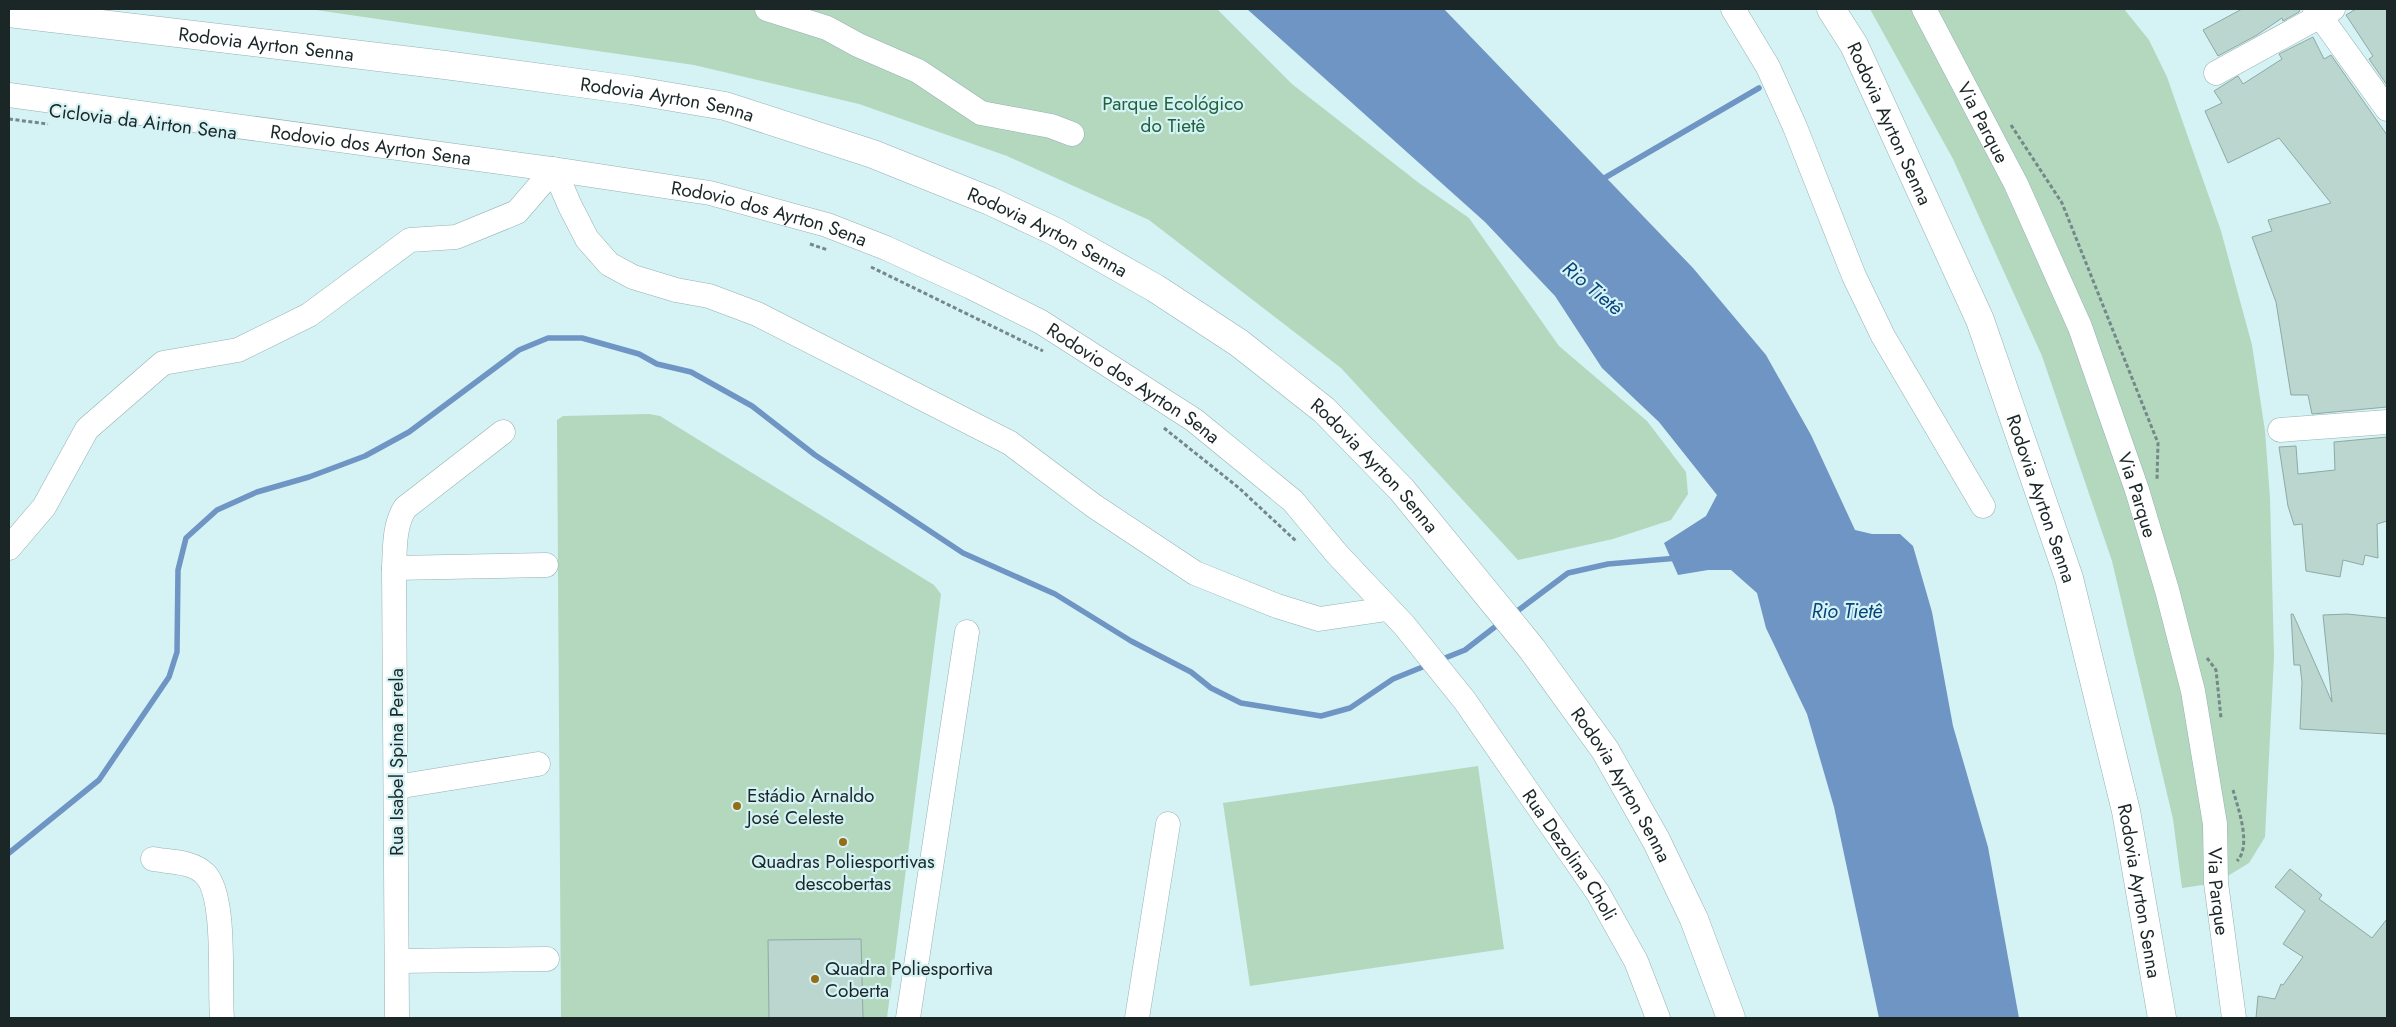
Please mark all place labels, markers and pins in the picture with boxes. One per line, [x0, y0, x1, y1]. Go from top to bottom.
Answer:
place label: Estádio Arnaldo José Celeste [744, 782, 874, 831]
marker: Estádio Arnaldo José Celeste [731, 800, 743, 812]
marker: Quadras Poliesportivas descobertas [837, 836, 849, 848]
place label: Quadras Poliesportivas descobertas [751, 848, 935, 897]
place label: Quadra Poliesportiva Coberta [825, 955, 993, 1004]
marker: Quadra Poliesportiva Coberta [809, 973, 821, 985]

